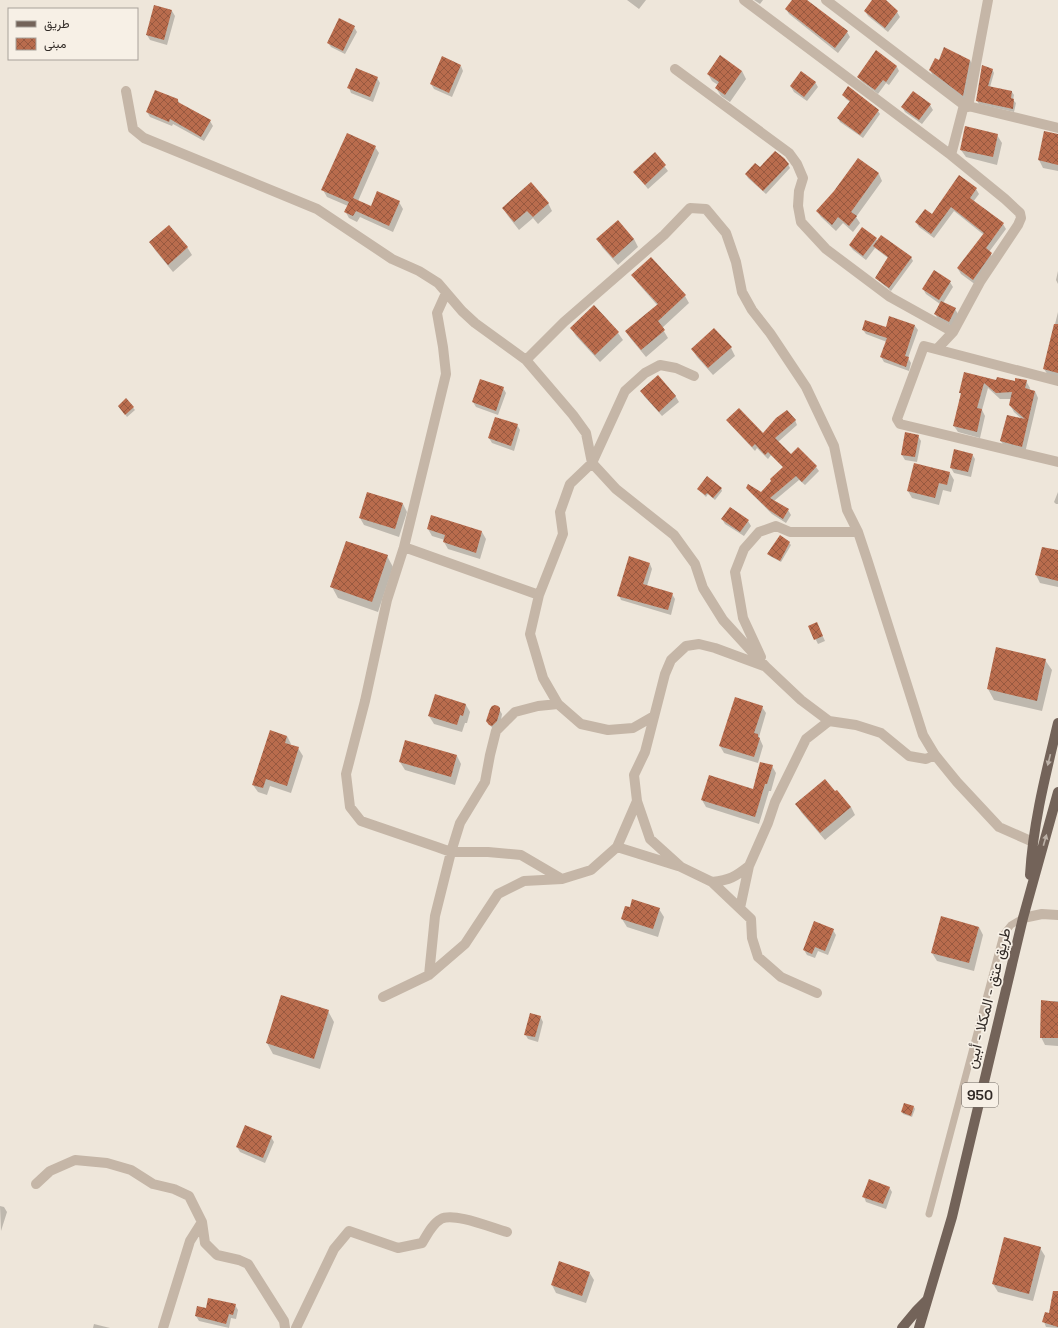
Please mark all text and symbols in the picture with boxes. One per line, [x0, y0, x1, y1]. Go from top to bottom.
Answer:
legend [8, 8, 138, 60]
text: طريق [44, 16, 70, 32]
text: مبنى [44, 36, 66, 52]
one-way arrow [1045, 754, 1051, 767]
one-way arrow [1042, 834, 1048, 846]
street label: طريق عتق - المكلا - أبين [961, 925, 1016, 1071]
road number: 950 [962, 1083, 998, 1107]

